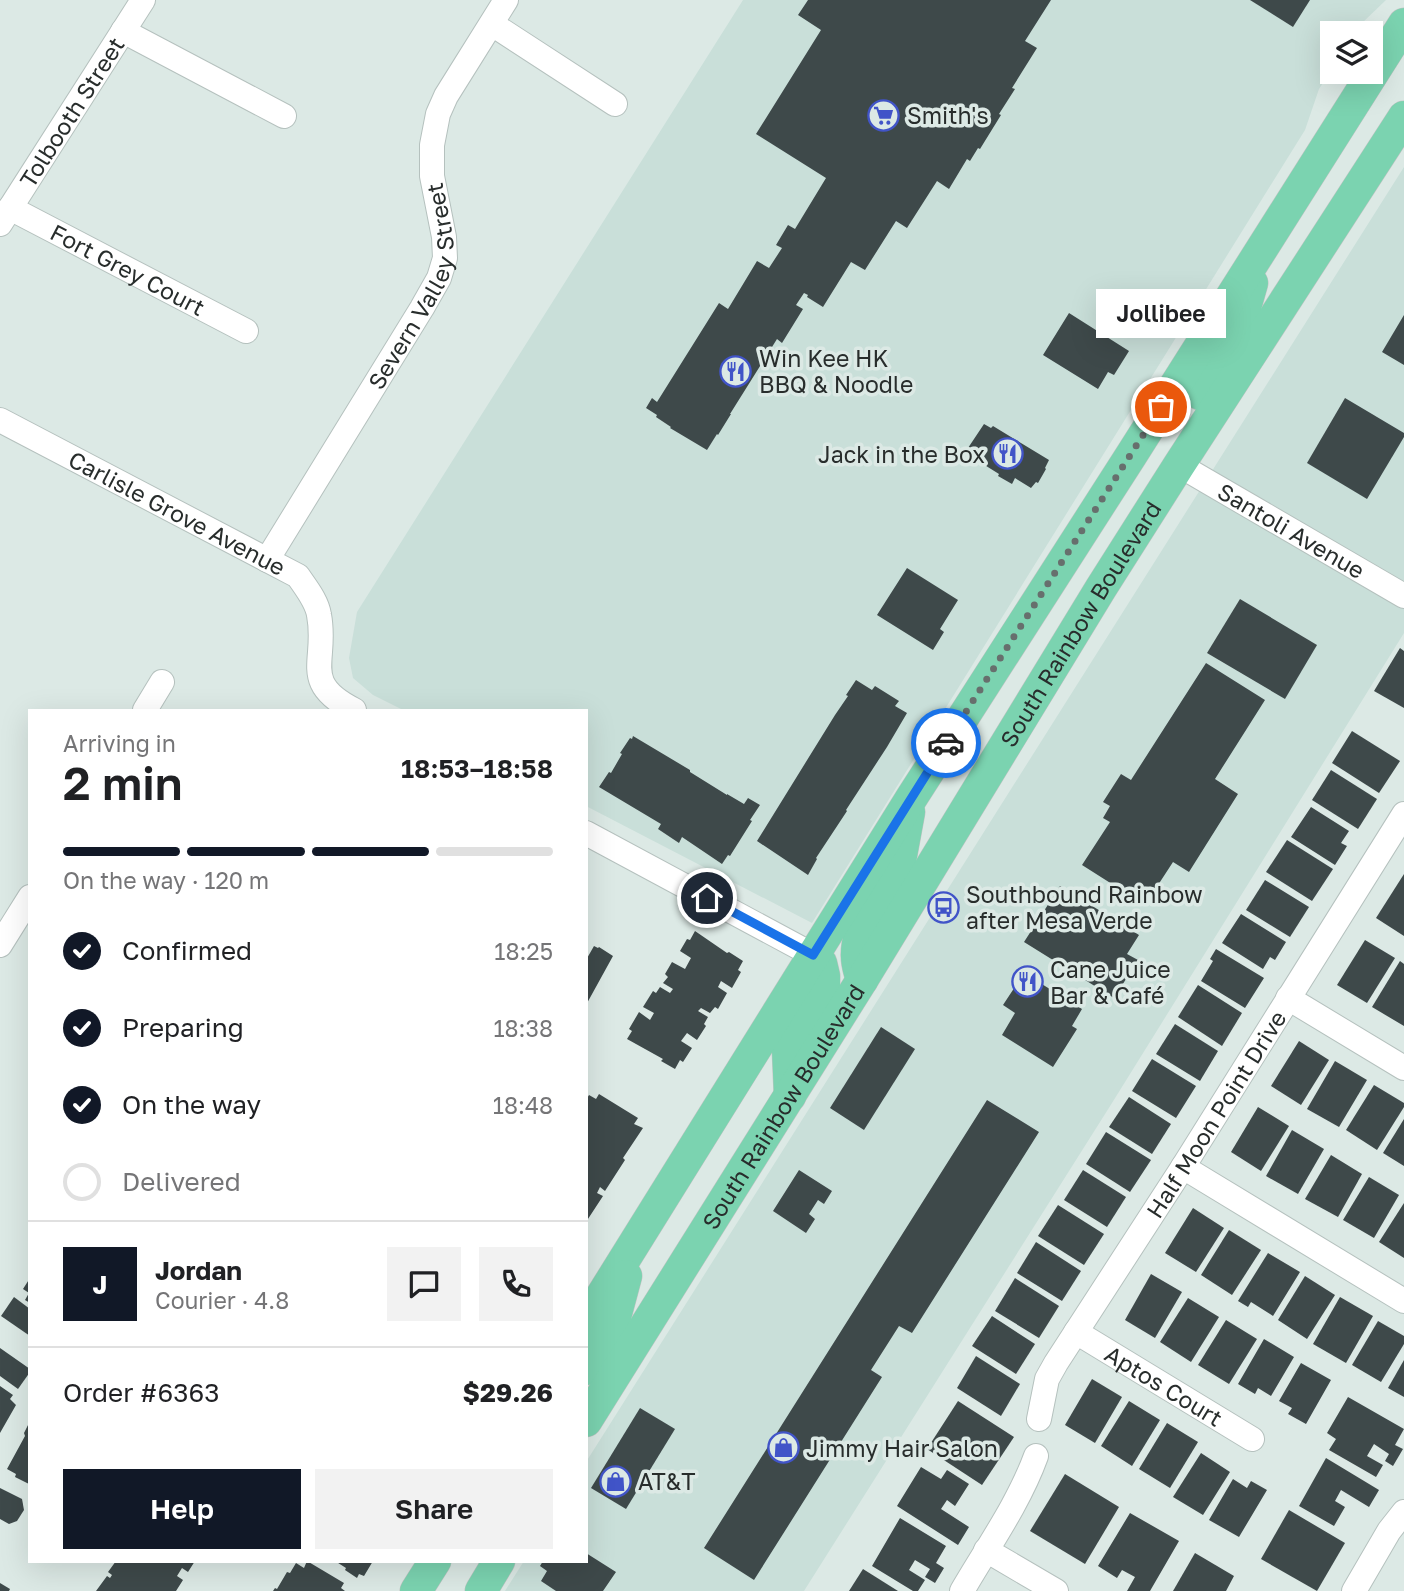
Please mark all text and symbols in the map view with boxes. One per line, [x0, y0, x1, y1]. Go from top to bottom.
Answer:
map controls [1320, 21, 1383, 84]
button: layers [1320, 21, 1383, 84]
street label: Tolbooth Street [13, 32, 130, 192]
supermarket icon: Smith's [867, 98, 901, 132]
place label: Smith's [907, 101, 989, 129]
street label: Severn Valley Street [362, 181, 459, 394]
street label: Fort Grey Court [46, 218, 210, 321]
callout: Jollibee [1096, 288, 1226, 337]
text: Jollibee [1116, 299, 1206, 327]
place label: Win Kee HK BBQ & Noodle [759, 344, 913, 398]
restaurant icon: Win Kee HK BBQ & Noodle [719, 354, 753, 388]
pin [1131, 377, 1191, 437]
icon: bag [1142, 388, 1180, 426]
restaurant icon: Jack in the Box [991, 437, 1025, 471]
place label: Jack in the Box [818, 440, 985, 468]
street label: Carlisle Grove Avenue [64, 445, 290, 581]
street label: Santoli Avenue [1213, 477, 1370, 584]
street label: South Rainbow Boulevard [994, 496, 1167, 752]
courier [911, 708, 981, 778]
icon: car [927, 724, 965, 762]
text: Arriving in [63, 729, 176, 757]
text: 18:53–18:58 [401, 753, 553, 784]
text: 2 min [63, 755, 183, 810]
text: On the way · 120 m [63, 866, 269, 894]
pin [677, 868, 737, 928]
icon: home [688, 879, 726, 917]
place label: Southbound Rainbow after Mesa Verde [966, 880, 1203, 934]
bus stop icon: Southbound Rainbow after Mesa Verde [926, 890, 960, 924]
icon: check [63, 932, 101, 970]
text: Confirmed [122, 935, 252, 966]
text: 18:25 [494, 937, 553, 965]
place label: Cane Juice Bar & Café [1050, 955, 1171, 1009]
restaurant icon: Cane Juice Bar & Café [1010, 965, 1044, 999]
street label: South Rainbow Boulevard [696, 979, 870, 1234]
street label: Half Moon Point Drive [1140, 1005, 1291, 1223]
icon: check [63, 1009, 101, 1047]
text: Preparing [122, 1012, 244, 1043]
text: 18:38 [493, 1014, 553, 1042]
icon: check [63, 1086, 101, 1124]
text: On the way [122, 1089, 261, 1120]
text: 18:48 [493, 1091, 553, 1119]
text: Delivered [122, 1166, 241, 1197]
button: chat [387, 1247, 461, 1321]
button: phone [479, 1247, 553, 1321]
text: Jordan [155, 1255, 242, 1286]
text: J [93, 1269, 107, 1300]
text: Courier · 4.8 [155, 1286, 289, 1314]
street label: Aptos Court [1100, 1339, 1228, 1432]
text: Order #6363 [63, 1377, 219, 1408]
text: $29.26 [463, 1377, 553, 1408]
shop icon: Jimmy Hair Salon [766, 1431, 800, 1465]
place label: Jimmy Hair Salon [806, 1434, 998, 1462]
shop icon: AT&T [598, 1464, 632, 1498]
place label: AT&T [638, 1467, 696, 1495]
button: Help [63, 1469, 301, 1549]
button: Share [315, 1469, 553, 1549]

